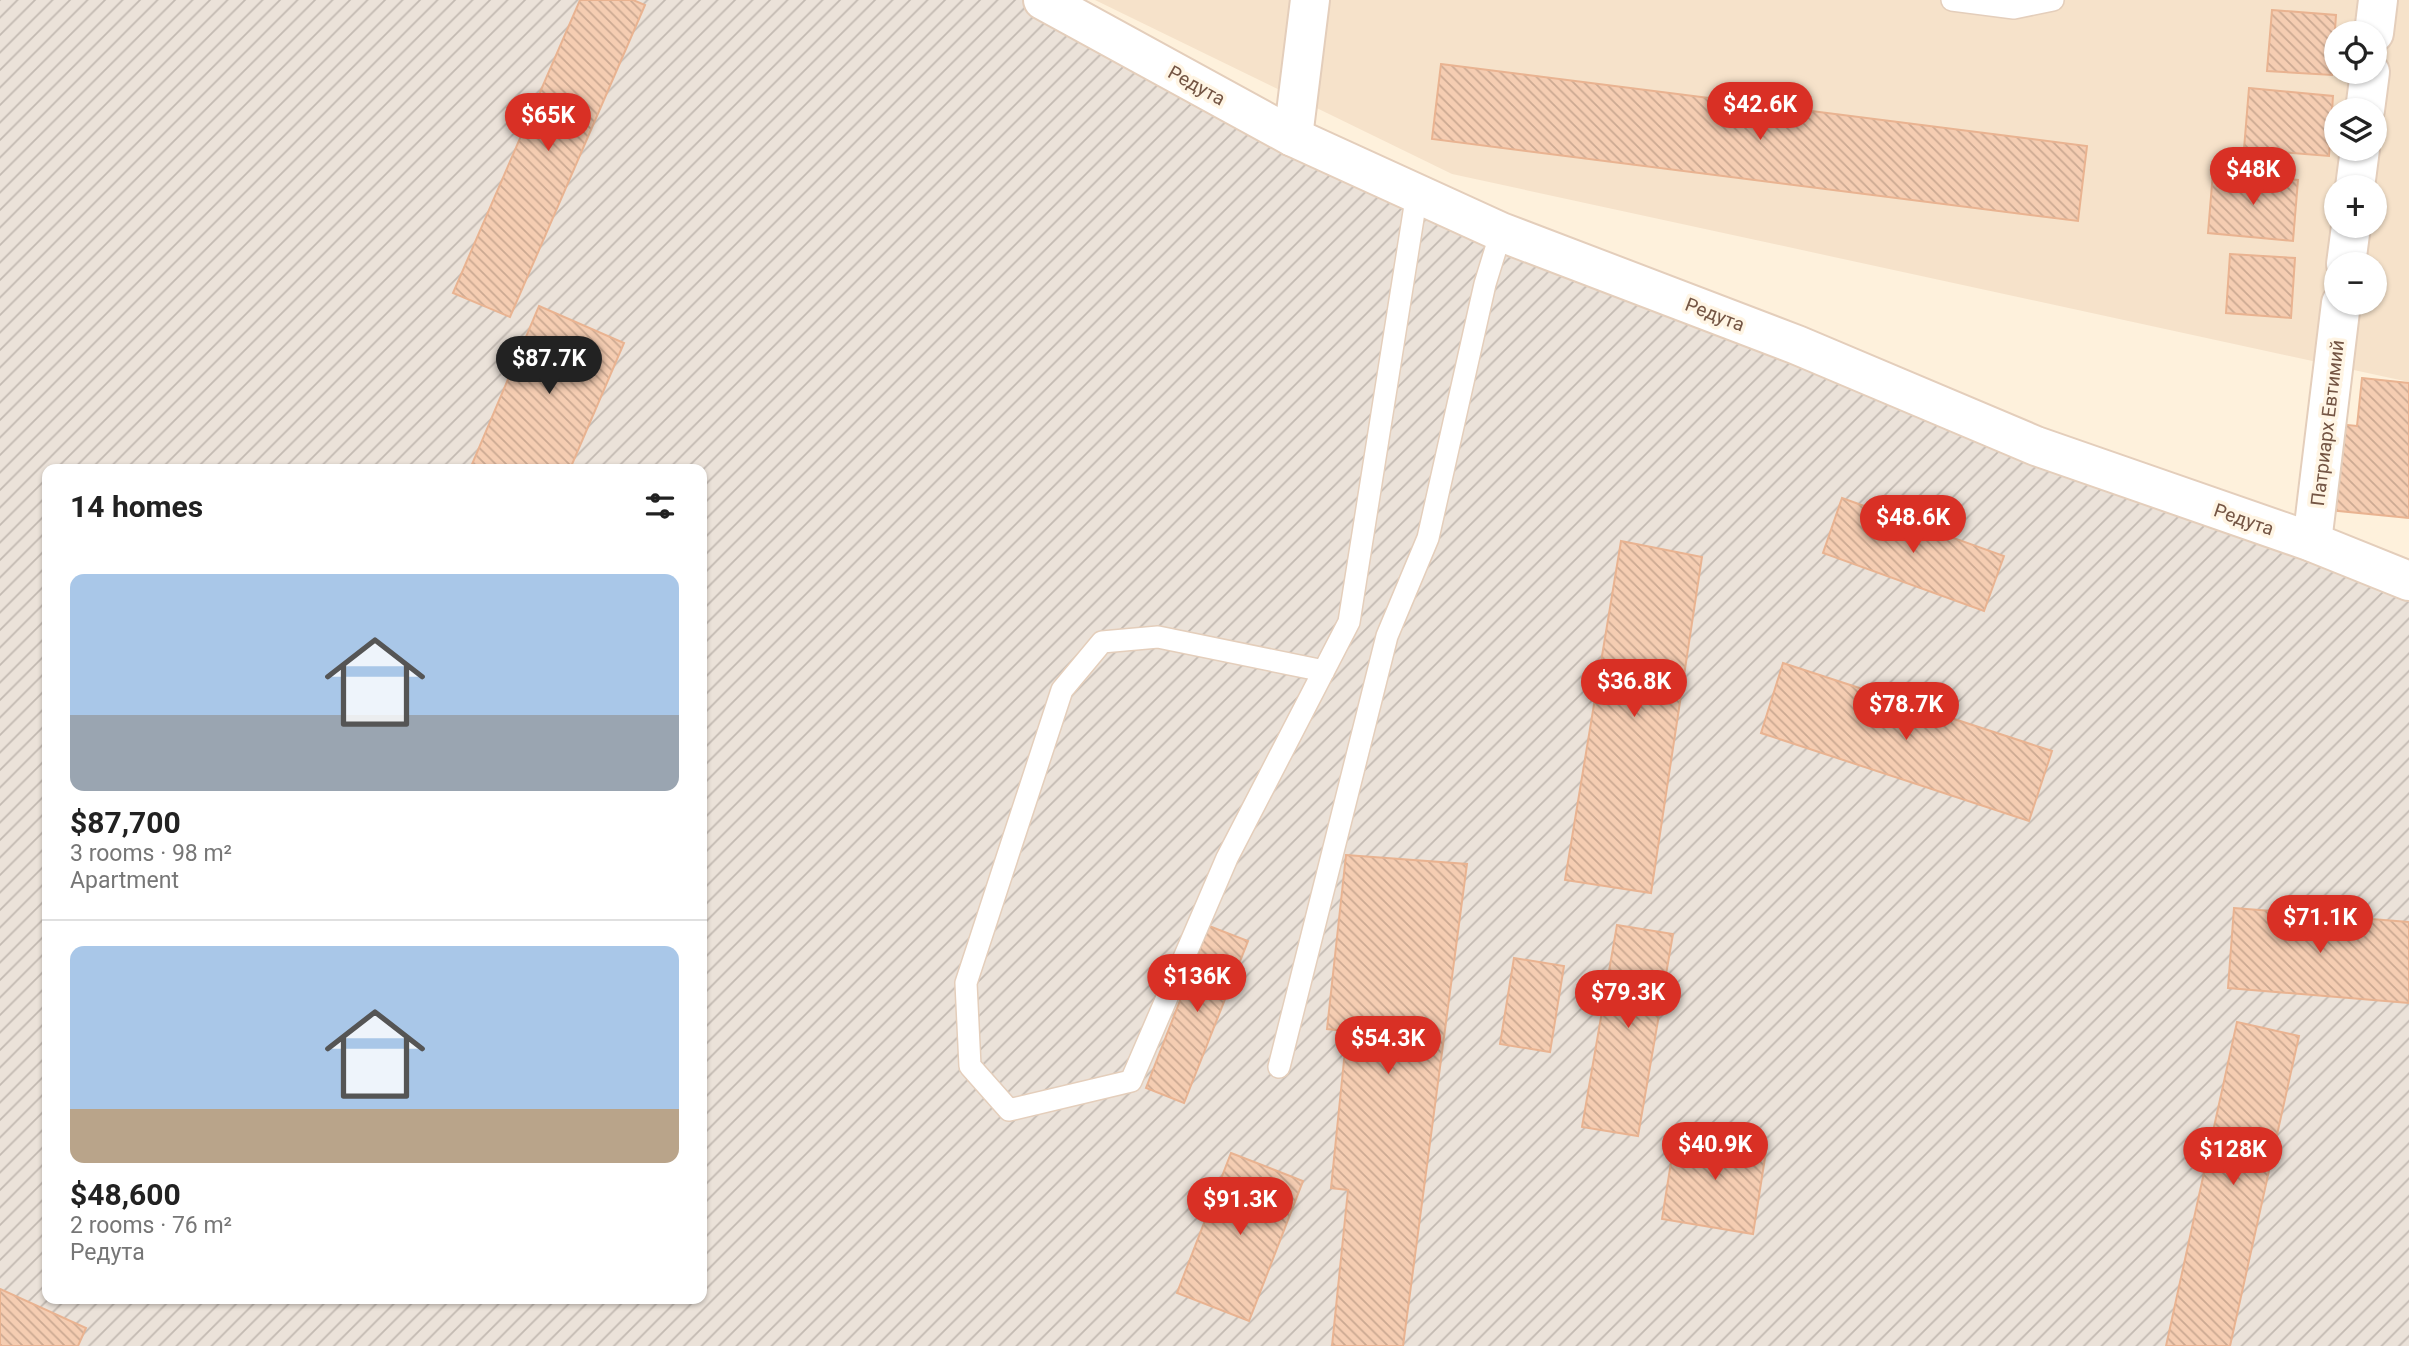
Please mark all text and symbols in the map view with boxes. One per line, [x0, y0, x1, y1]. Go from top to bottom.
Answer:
map controls [2324, 21, 2387, 315]
button: locate [2324, 21, 2387, 84]
street label: Редута [1164, 60, 1229, 110]
pin: $42.6K [1703, 82, 1817, 142]
text: $42.6K [1723, 91, 1797, 118]
pin: $65K [507, 94, 589, 153]
button: layers [2324, 98, 2387, 161]
text: $65K [521, 102, 575, 129]
pin: $48K [2212, 148, 2294, 207]
text: $48K [2226, 156, 2280, 183]
button: + [2324, 175, 2387, 238]
button: − [2324, 252, 2387, 315]
street label: Редута [1682, 293, 1748, 336]
pin: $87.7K [492, 336, 606, 396]
street label: Патриарх Евтимий [2306, 339, 2349, 507]
text: $87.7K [512, 345, 586, 372]
icon: filters [641, 487, 679, 525]
text: 14 homes [70, 489, 203, 524]
pin: $48.6K [1856, 496, 1970, 555]
street label: Редута [2211, 499, 2277, 540]
text: $48.6K [1876, 504, 1950, 531]
icon: home [312, 619, 438, 745]
pin: $36.8K [1577, 660, 1691, 719]
text: $36.8K [1597, 668, 1671, 695]
pin: $78.7K [1849, 682, 1963, 742]
text: $78.7K [1869, 691, 1943, 718]
text: $87,700 [70, 805, 181, 840]
text: 3 rooms · 98 m² [70, 840, 232, 867]
text: Apartment [70, 867, 179, 894]
pin: $71.1K [2263, 895, 2377, 955]
text: $71.1K [2283, 904, 2357, 931]
pin: $136K [1148, 954, 1246, 1014]
text: $136K [1163, 963, 1231, 990]
pin: $79.3K [1571, 970, 1685, 1030]
text: $79.3K [1591, 979, 1665, 1006]
icon: home [312, 991, 438, 1117]
pin: $54.3K [1331, 1016, 1445, 1076]
text: $54.3K [1351, 1025, 1425, 1052]
pin: $40.9K [1658, 1122, 1772, 1182]
pin: $128K [2184, 1128, 2282, 1187]
text: $40.9K [1678, 1131, 1752, 1158]
text: $128K [2199, 1136, 2267, 1163]
text: $48,600 [70, 1177, 181, 1212]
pin: $91.3K [1183, 1178, 1297, 1237]
text: $91.3K [1203, 1186, 1277, 1213]
text: 2 rooms · 76 m² [70, 1212, 232, 1239]
text: Редута [70, 1239, 145, 1266]

